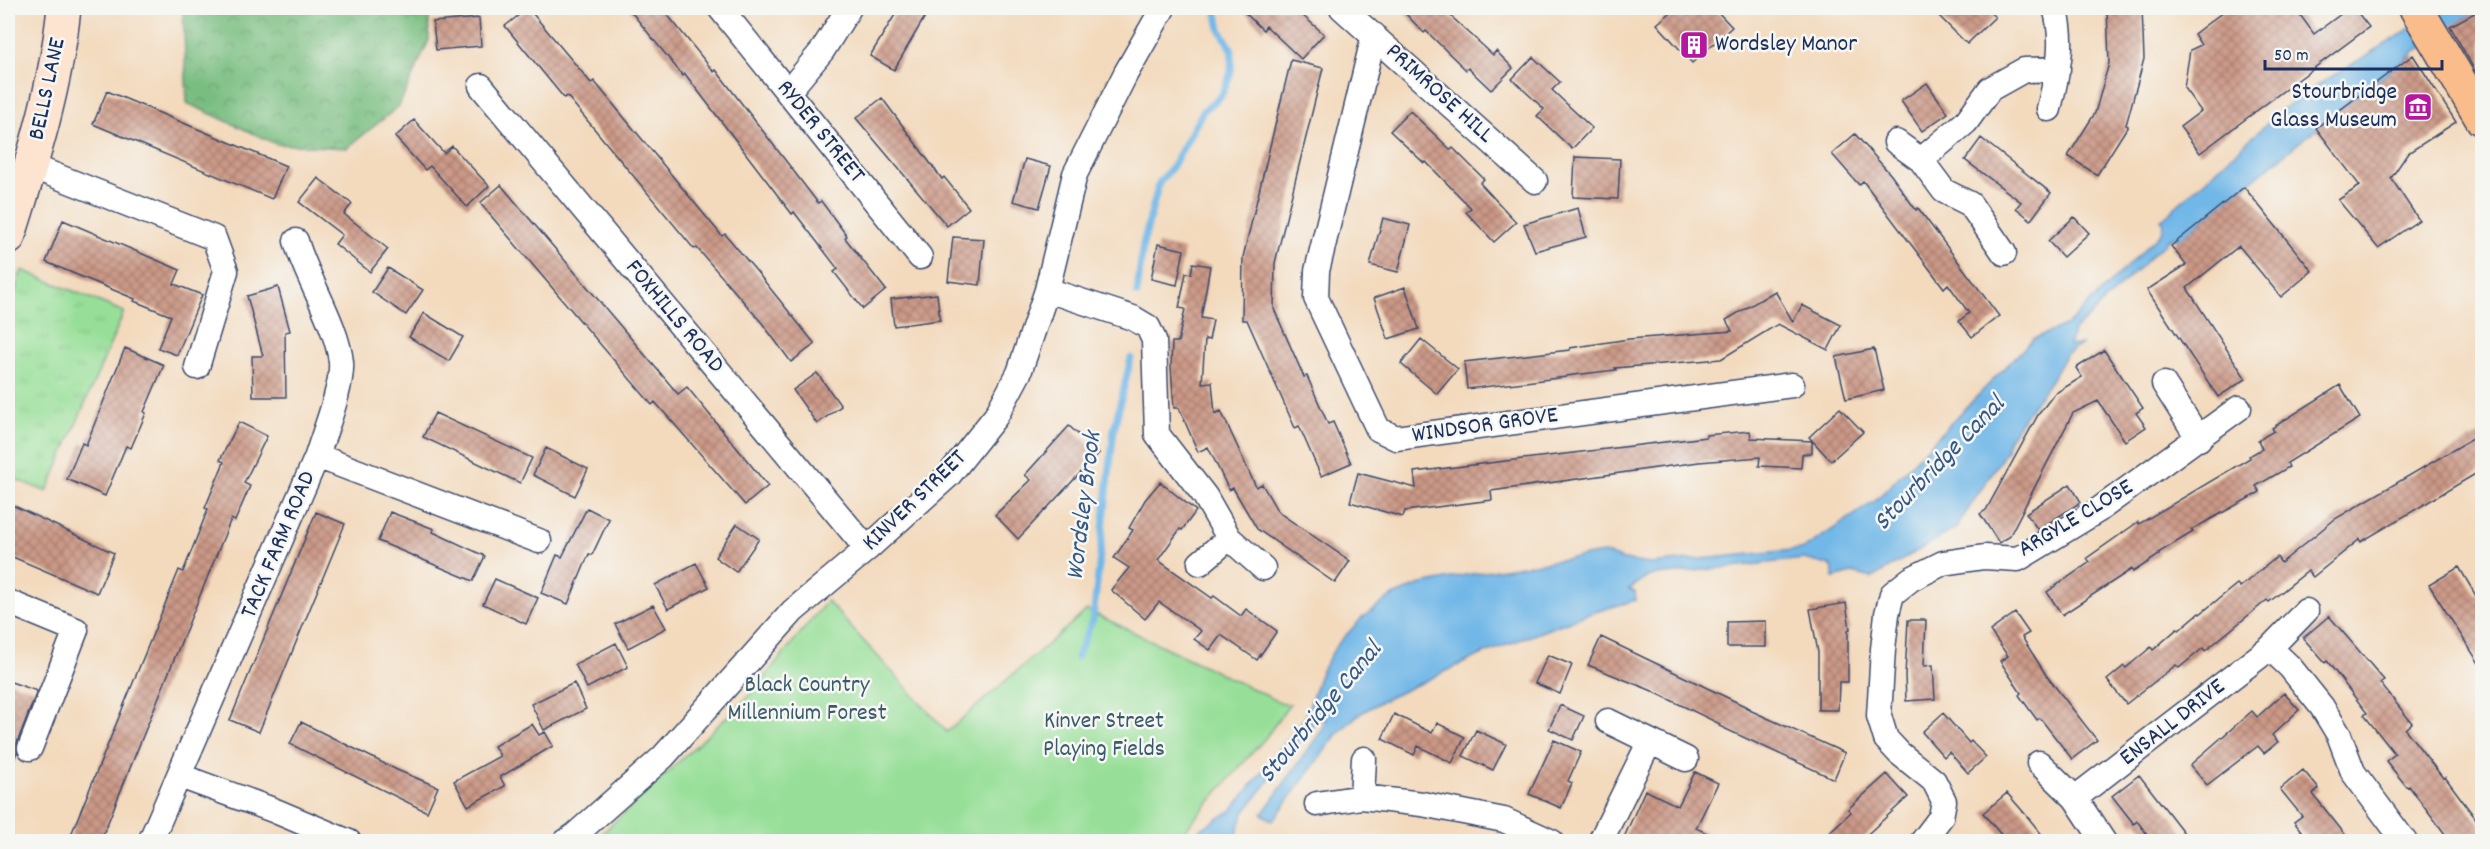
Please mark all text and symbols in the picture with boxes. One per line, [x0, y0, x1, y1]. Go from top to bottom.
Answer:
place label: Wordsley Manor [1715, 28, 1857, 62]
building icon: Wordsley Manor [1678, 29, 1710, 61]
scale bar [2265, 33, 2442, 71]
street label: BELLS LANE [21, 35, 75, 143]
street label: PRIMROSE HILL [1377, 36, 1501, 152]
text: 50 m [2274, 44, 2309, 69]
street label: RYDER STREET [768, 73, 873, 191]
place label: Stourbridge Glass Museum [2270, 76, 2397, 138]
museum icon: Stourbridge Glass Museum [2402, 91, 2434, 123]
street label: FOXHILLS ROAD [616, 253, 732, 381]
water label: Stourbridge Canal [1866, 387, 2016, 540]
street label: WINDSOR GROVE [1410, 399, 1560, 453]
water label: Wordsley Brook [1058, 427, 1113, 582]
street label: KINVER STREET [855, 442, 975, 560]
street label: TACK FARM ROAD [233, 466, 325, 624]
street label: ARGYLE CLOSE [2012, 471, 2140, 567]
water label: Stourbridge Canal [1250, 632, 1393, 792]
park label: Black Country Millennium Forest [727, 669, 887, 731]
street label: ENSALL DRIVE [2113, 671, 2233, 775]
park label: Kinver Street Playing Fields [1043, 705, 1165, 767]

